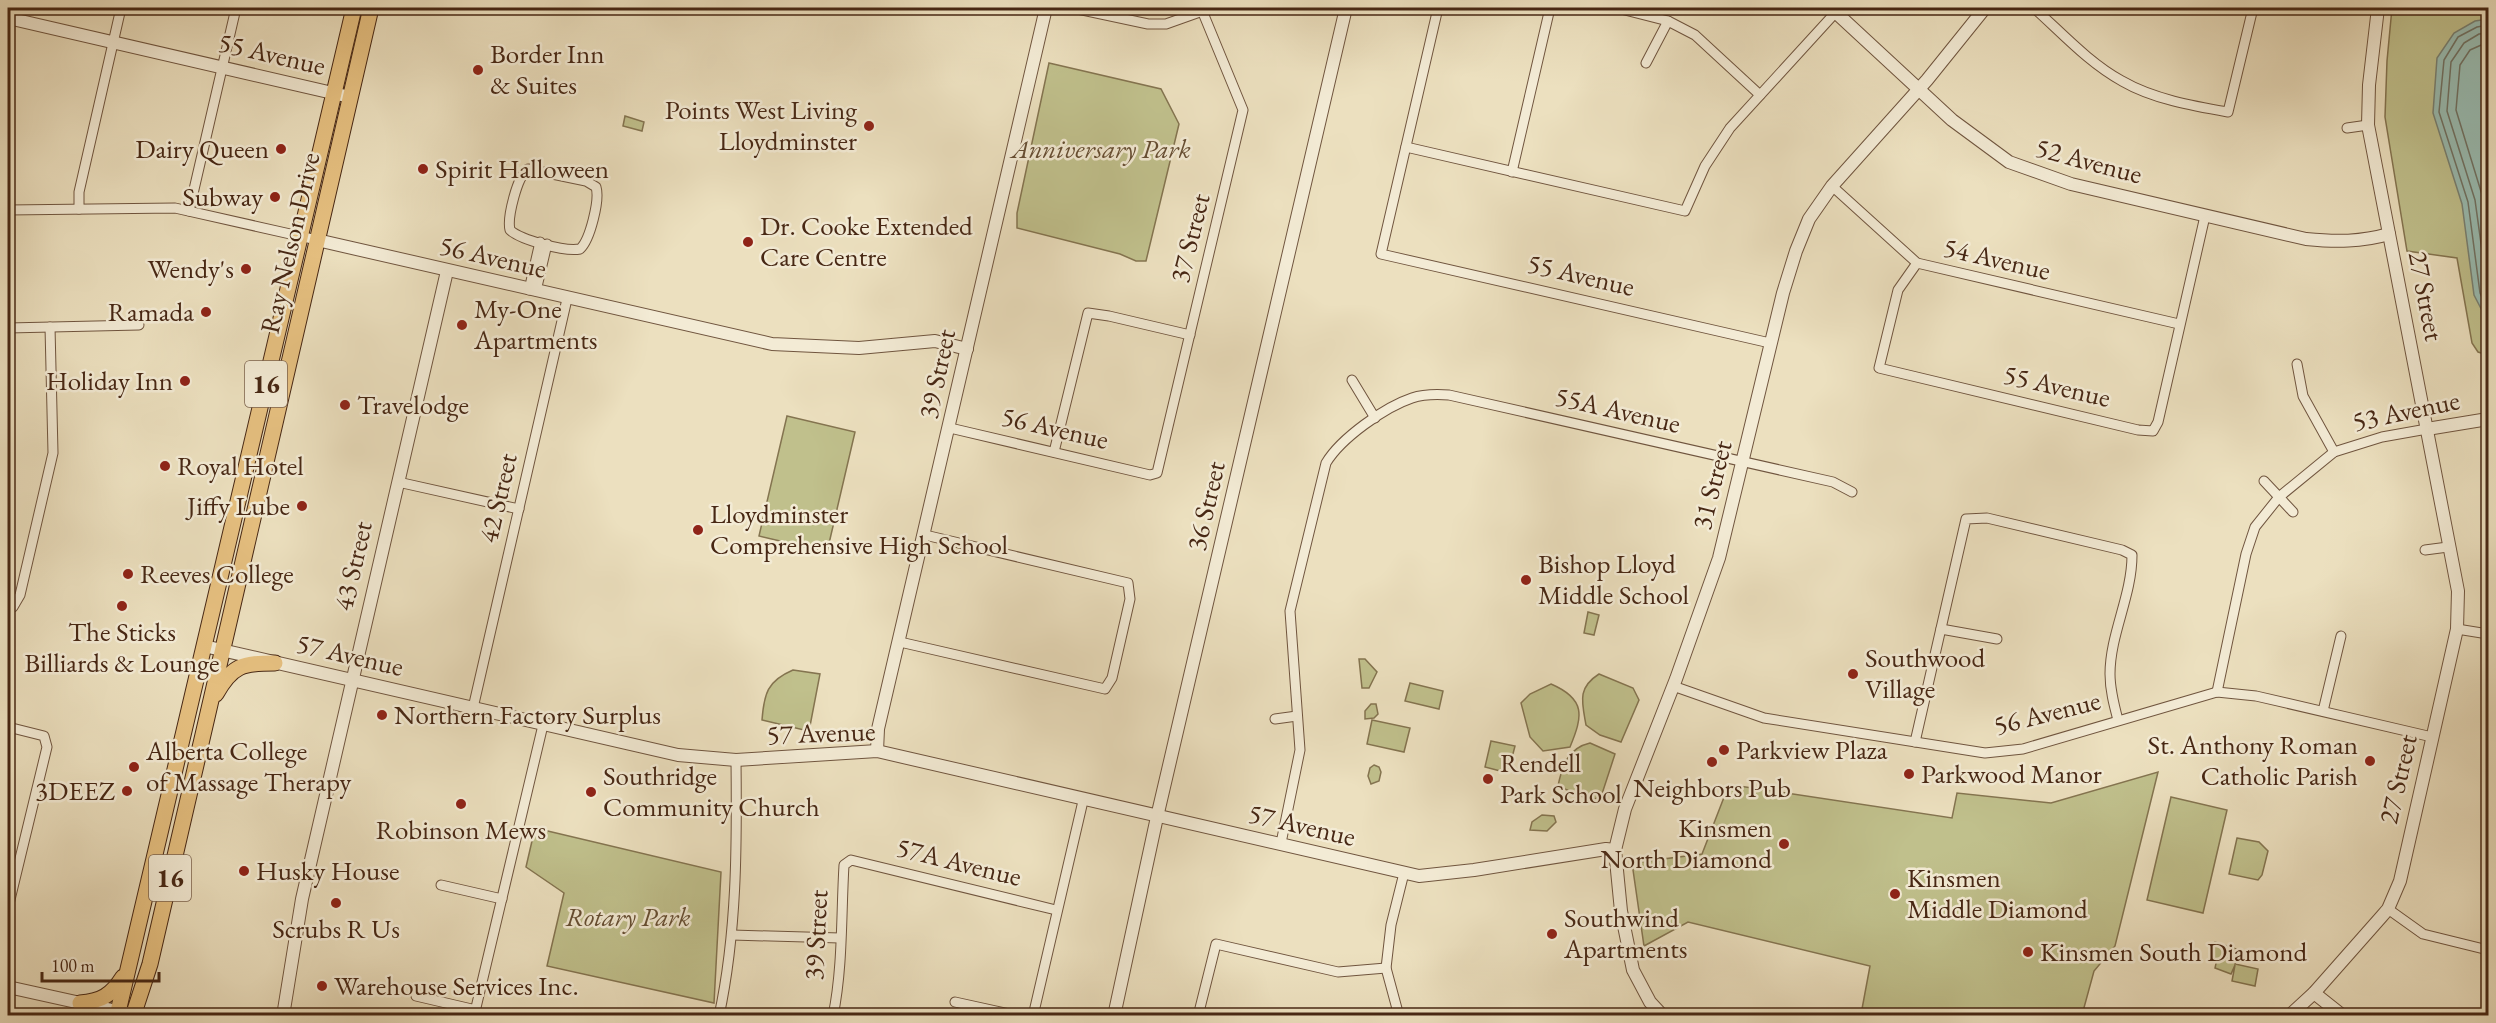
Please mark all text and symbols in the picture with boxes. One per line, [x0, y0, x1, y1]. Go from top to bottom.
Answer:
street label: 55 Avenue [215, 24, 329, 83]
place label: Border Inn & Suites [490, 36, 605, 102]
marker: Border Inn & Suites [471, 63, 485, 77]
place label: Points West Living Lloydminster [665, 92, 857, 158]
marker: Points West Living Lloydminster [862, 119, 876, 133]
street label: 52 Avenue [2032, 130, 2146, 192]
place label: Dairy Queen [135, 131, 269, 166]
park label: Anniversary Park [1009, 131, 1191, 166]
marker: Dairy Queen [274, 142, 288, 156]
street label: Ray Nelson Drive [252, 149, 327, 337]
place label: Spirit Halloween [435, 151, 609, 186]
marker: Spirit Halloween [416, 162, 430, 176]
place label: Subway [182, 179, 263, 214]
street label: 37 Street [1162, 189, 1218, 286]
marker: Subway [268, 190, 282, 204]
place label: Dr. Cooke Extended Care Centre [760, 208, 973, 274]
street label: 56 Avenue [436, 227, 550, 286]
street label: 54 Avenue [1940, 229, 2054, 288]
marker: Dr. Cooke Extended Care Centre [741, 235, 755, 249]
street label: 55 Avenue [1524, 245, 1638, 304]
street label: 27 Street [2401, 248, 2452, 344]
place label: Wendy's [148, 251, 234, 286]
marker: Wendy's [239, 262, 253, 276]
place label: My-One Apartments [473, 291, 597, 357]
place label: Ramada [108, 294, 194, 329]
marker: Ramada [199, 305, 213, 319]
marker: My-One Apartments [455, 318, 469, 332]
street label: 39 Street [910, 325, 963, 422]
street label: 55 Avenue [2000, 356, 2114, 415]
road number: 16 [245, 361, 287, 407]
place label: Holiday Inn [46, 363, 173, 398]
marker: Holiday Inn [178, 374, 192, 388]
street label: 55A Avenue [1552, 378, 1684, 441]
street label: 53 Avenue [2349, 382, 2463, 439]
place label: Travelodge [357, 387, 469, 422]
marker: Travelodge [338, 398, 352, 412]
street label: 56 Avenue [998, 398, 1112, 457]
street label: 31 Street [1684, 436, 1740, 533]
place label: Royal Hotel [177, 448, 304, 483]
street label: 42 Street [470, 449, 525, 546]
street label: 36 Street [1178, 457, 1233, 554]
marker: Royal Hotel [158, 459, 172, 473]
place label: Jiffy Lube [185, 488, 290, 523]
place label: Lloydminster Comprehensive High School [710, 496, 1008, 562]
marker: Jiffy Lube [295, 499, 309, 513]
street label: 43 Street [325, 517, 380, 614]
marker: Lloydminster Comprehensive High School [691, 523, 705, 537]
place label: Bishop Lloyd Middle School [1538, 546, 1689, 612]
place label: Reeves College [140, 556, 294, 591]
marker: Reeves College [121, 567, 135, 581]
marker: Bishop Lloyd Middle School [1519, 573, 1533, 587]
marker: The Sticks Billiards & Lounge [115, 599, 129, 613]
place label: The Sticks Billiards & Lounge [24, 614, 220, 680]
street label: 57 Avenue [293, 625, 407, 684]
place label: Southwood Village [1865, 640, 1985, 706]
marker: Southwood Village [1846, 667, 1860, 681]
street label: 56 Avenue [1990, 682, 2104, 743]
place label: Northern Factory Surplus [394, 697, 661, 732]
marker: Northern Factory Surplus [375, 708, 389, 722]
street label: 57 Avenue [766, 713, 876, 752]
place label: St. Anthony Roman Catholic Parish [2148, 727, 2358, 793]
street label: 27 Street [2370, 730, 2425, 827]
place label: Parkview Plaza [1736, 732, 1888, 767]
place label: Alberta College of Massage Therapy [145, 733, 351, 799]
marker: Parkview Plaza [1717, 743, 1731, 757]
place label: Rendell Park School [1500, 745, 1622, 811]
marker: St. Anthony Roman Catholic Parish [2363, 754, 2377, 768]
marker: Neighbors Pub [1705, 755, 1719, 769]
place label: Parkwood Manor [1921, 756, 2102, 791]
place label: Southridge Community Church [603, 758, 820, 824]
marker: Alberta College of Massage Therapy [127, 760, 141, 774]
marker: Parkwood Manor [1902, 767, 1916, 781]
place label: Neighbors Pub [1633, 770, 1791, 805]
marker: Rendell Park School [1481, 772, 1495, 786]
place label: 3DEEZ [35, 773, 115, 808]
marker: 3DEEZ [120, 784, 134, 798]
marker: Southridge Community Church [584, 785, 598, 799]
street label: 57 Avenue [1245, 795, 1359, 854]
marker: Robinson Mews [454, 797, 468, 811]
place label: Kinsmen North Diamond [1600, 810, 1772, 876]
place label: Robinson Mews [376, 812, 546, 847]
street label: 57A Avenue [893, 829, 1025, 894]
marker: Kinsmen North Diamond [1777, 837, 1791, 851]
place label: Husky House [256, 853, 399, 888]
road number: 16 [149, 855, 191, 901]
place label: Kinsmen Middle Diamond [1907, 860, 2088, 926]
marker: Husky House [237, 864, 251, 878]
marker: Kinsmen Middle Diamond [1888, 887, 1902, 901]
street label: 39 Street [796, 888, 835, 981]
marker: Scrubs R Us [329, 896, 343, 910]
park label: Rotary Park [565, 899, 691, 934]
place label: Southwind Apartments [1563, 900, 1687, 966]
place label: Scrubs R Us [272, 911, 400, 946]
marker: Southwind Apartments [1545, 927, 1559, 941]
place label: Kinsmen South Diamond [2040, 934, 2307, 969]
scale bar [42, 945, 159, 983]
marker: Kinsmen South Diamond [2021, 945, 2035, 959]
text: 100 m [51, 954, 95, 977]
place label: Warehouse Services Inc. [334, 968, 579, 1003]
marker: Warehouse Services Inc. [315, 979, 329, 993]

